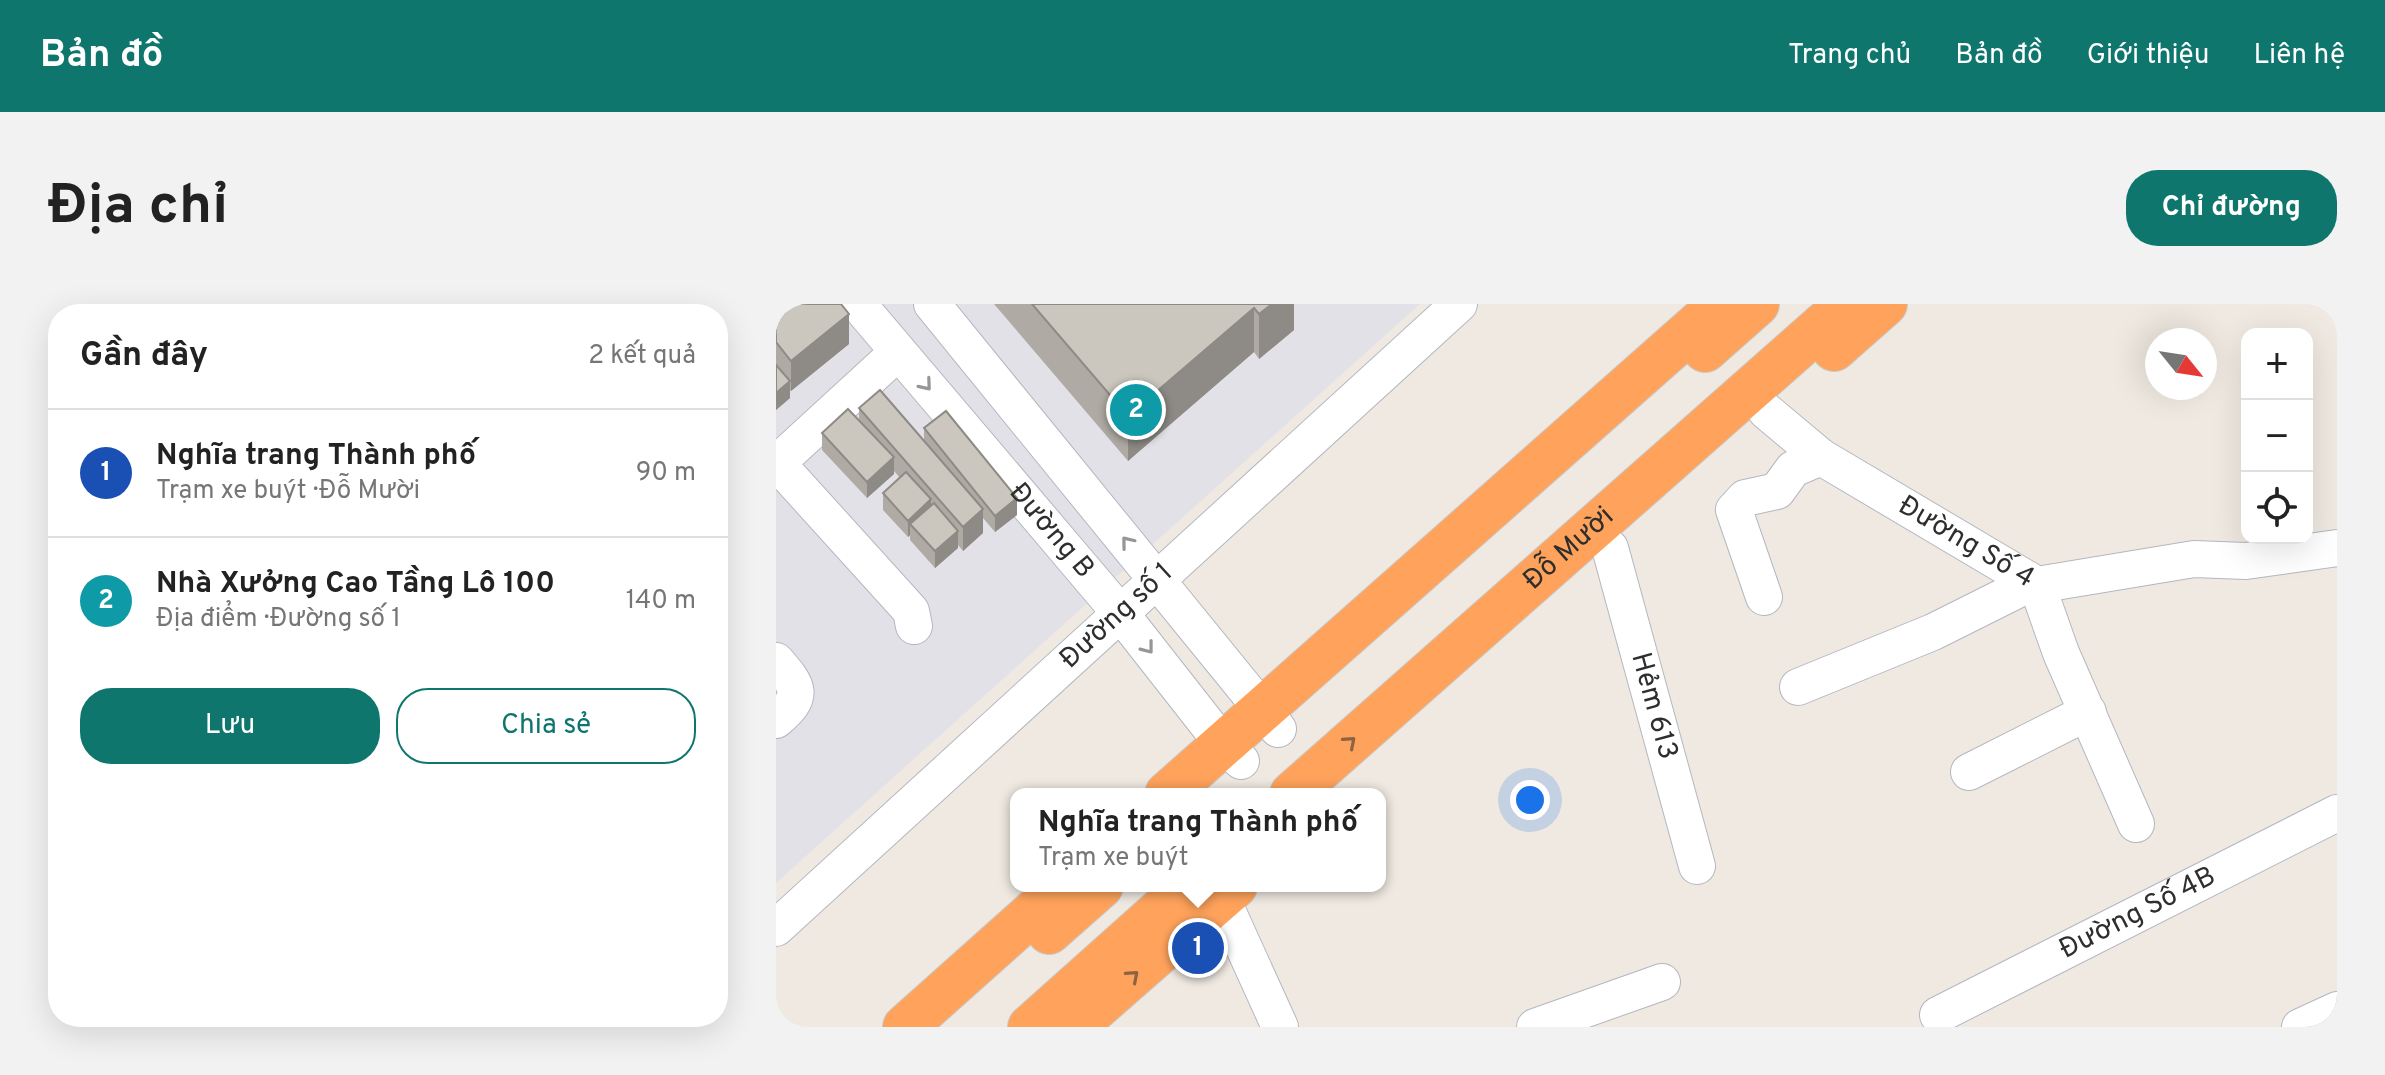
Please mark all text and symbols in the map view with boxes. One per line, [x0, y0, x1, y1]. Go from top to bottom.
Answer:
text: Bản đồ [40, 32, 163, 81]
text: Trang chủ [1788, 38, 1911, 74]
text: Bản đồ [1955, 38, 2043, 74]
text: Giới thiệu [2087, 38, 2209, 74]
text: Liên hệ [2253, 38, 2345, 74]
button: Chỉ đường [2126, 170, 2337, 246]
text: Địa chỉ [48, 173, 228, 243]
north arrow [2145, 328, 2217, 400]
map controls [2241, 328, 2313, 544]
button: + [2241, 328, 2313, 400]
text: Gần đây [80, 335, 208, 378]
text: 2 kết quả [588, 340, 696, 373]
one-way arrow [916, 376, 931, 390]
pin: 2 [1110, 380, 1162, 440]
button: − [2241, 400, 2313, 472]
text: Nghĩa trang Thành phố [156, 438, 476, 475]
text: 1 [101, 457, 111, 490]
text: 90 m [636, 457, 696, 490]
button: locate [2241, 472, 2313, 544]
text: Trạm xe buýt · Đỗ Mười [156, 475, 420, 508]
street label: Đường B [1000, 476, 1101, 586]
street label: Đường Số 4 [1891, 489, 2040, 597]
street label: Đỗ Mười [1517, 499, 1622, 599]
one-way arrow [1122, 537, 1137, 551]
street label: Đường số 1 [1053, 555, 1181, 677]
text: Nhà Xưởng Cao Tầng Lô 100 [156, 566, 555, 603]
text: 2 [98, 585, 114, 618]
text: 140 m [626, 585, 696, 618]
text: Địa điểm · Đường số 1 [156, 603, 401, 636]
one-way arrow [1138, 639, 1152, 654]
street label: Hẻm 613 [1621, 649, 1685, 764]
button: Lưu [80, 688, 380, 764]
button: Chia sẻ [396, 688, 696, 764]
one-way arrow [1341, 738, 1356, 752]
your location [1510, 780, 1550, 820]
popup [1010, 788, 1386, 892]
text: Nghĩa trang Thành phố [1038, 805, 1358, 842]
text: Trạm xe buýt [1038, 842, 1189, 875]
street label: Đường Số 4B [2054, 859, 2222, 968]
pin: 1 [1172, 918, 1224, 978]
one-way arrow [1124, 971, 1138, 986]

